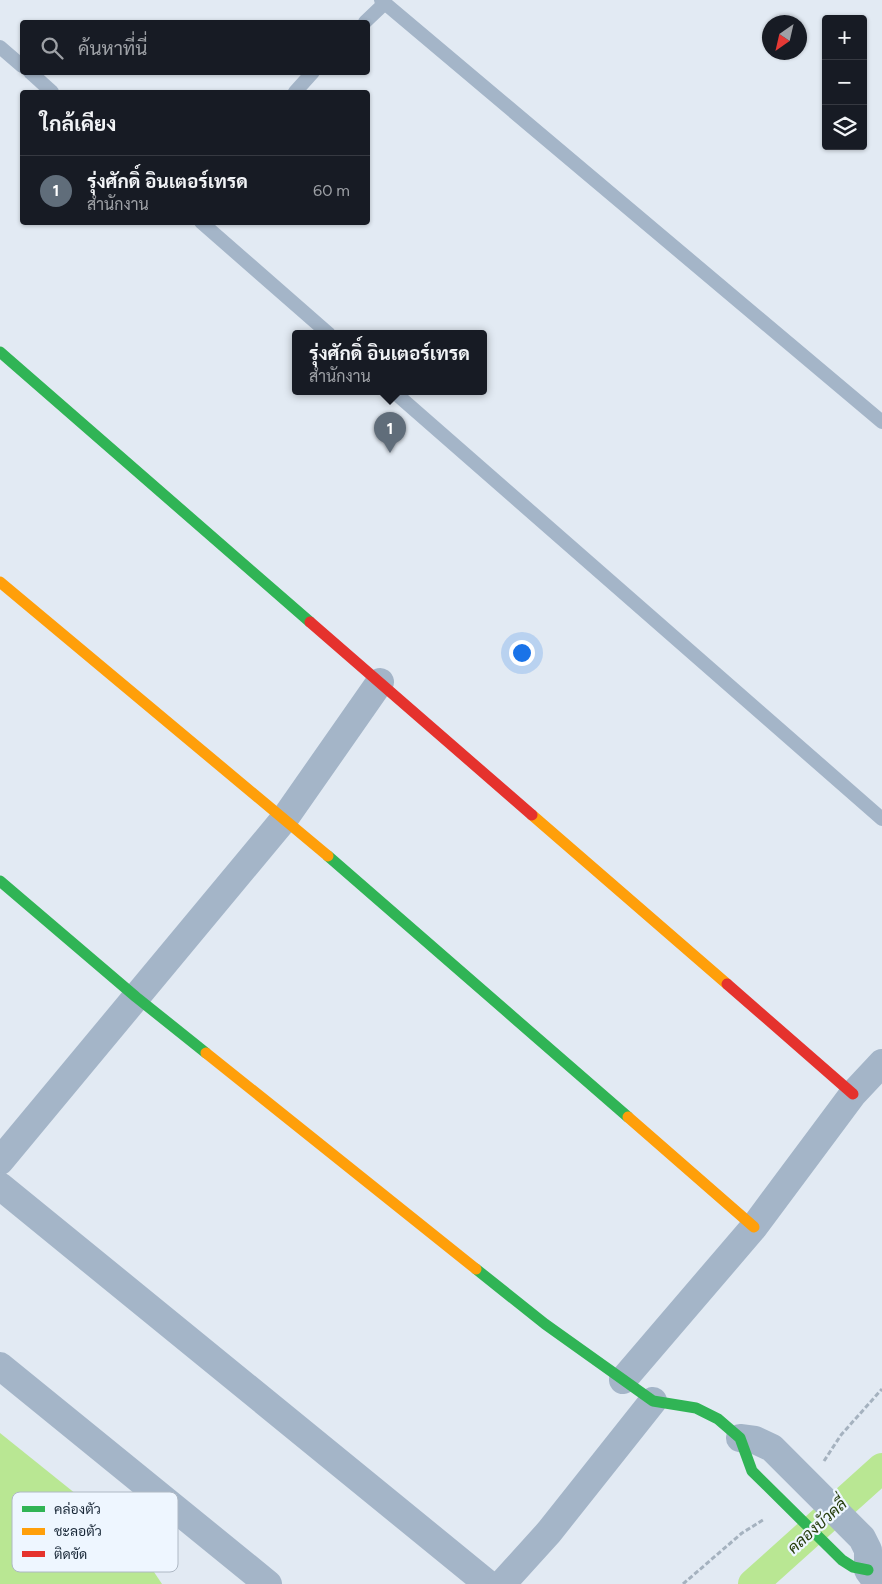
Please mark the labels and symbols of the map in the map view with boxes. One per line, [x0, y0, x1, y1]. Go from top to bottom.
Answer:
north arrow [762, 15, 807, 60]
pin: 1 [374, 412, 406, 453]
your location [509, 640, 535, 666]
water label: คลองบัวคลี่ [780, 1490, 852, 1557]
legend [12, 1492, 178, 1572]
text: คล่องตัว [54, 1501, 101, 1518]
text: ชะลอตัว [54, 1523, 102, 1540]
text: ติดขัด [54, 1546, 87, 1563]

